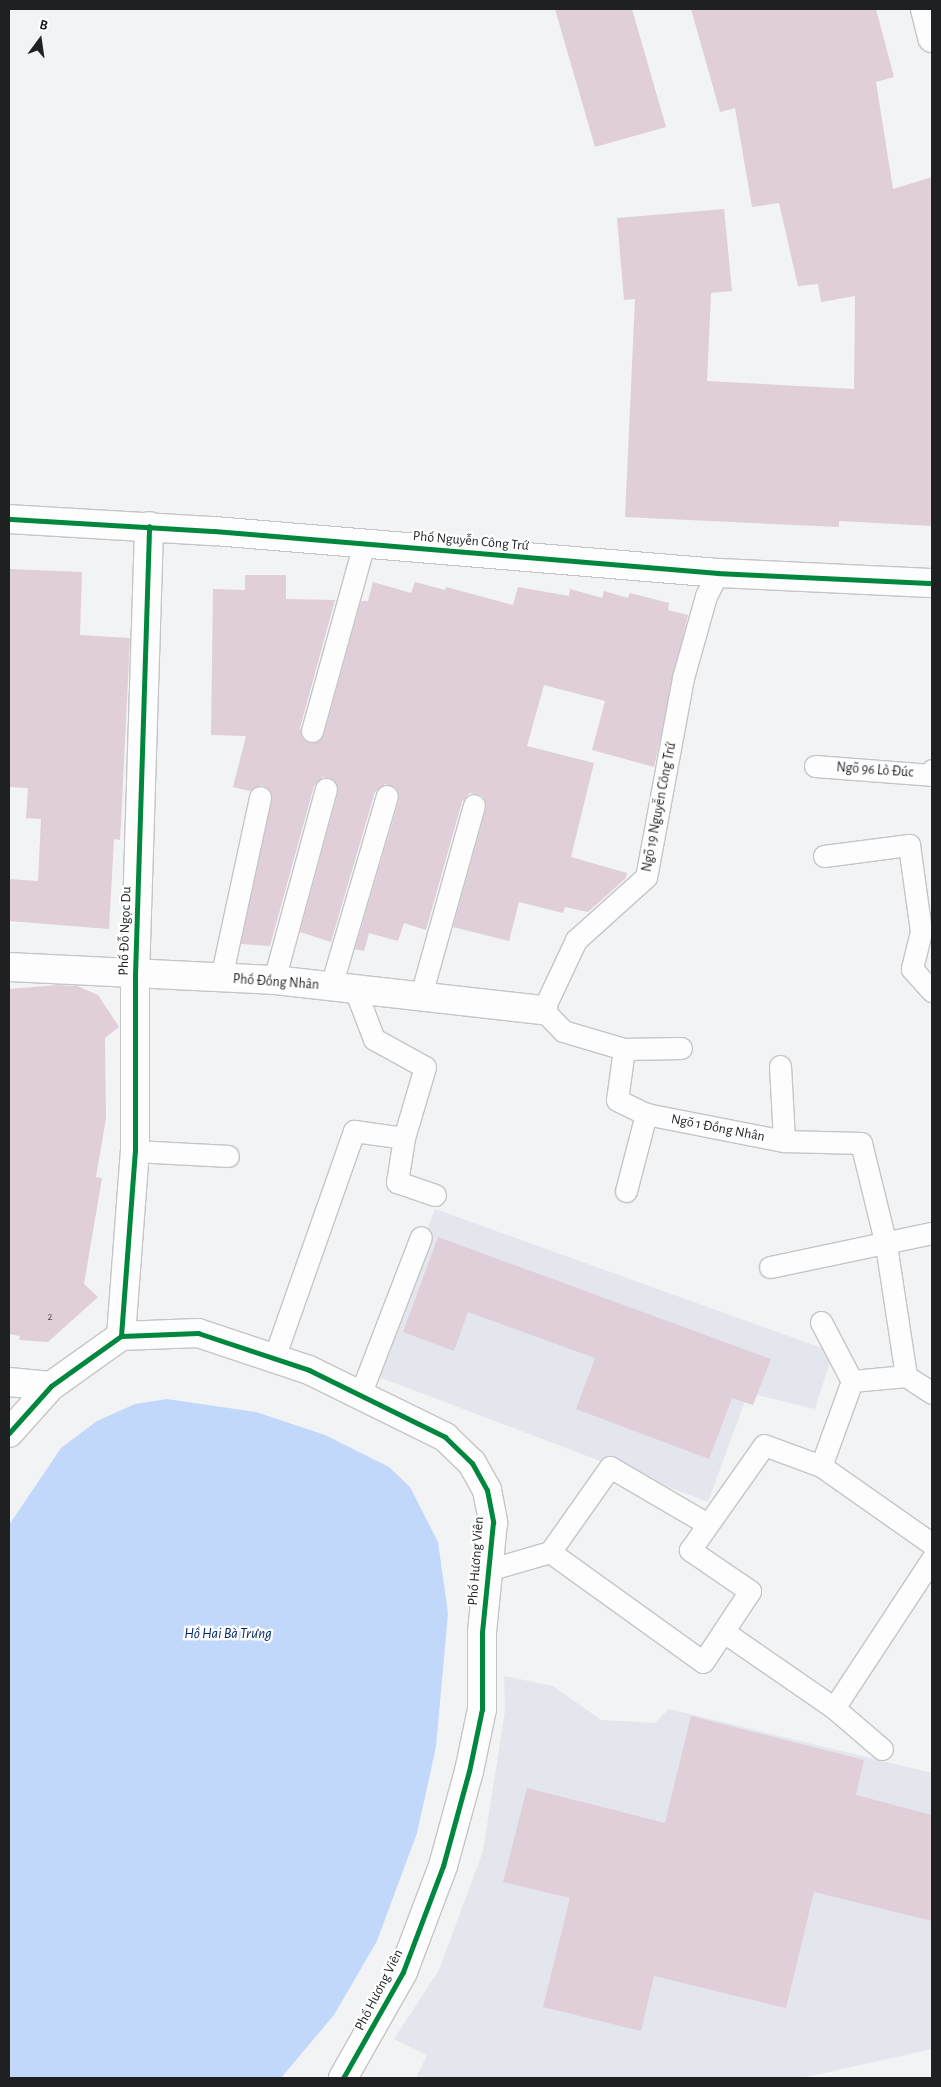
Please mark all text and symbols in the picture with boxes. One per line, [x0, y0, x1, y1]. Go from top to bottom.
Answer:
north arrow [15, 15, 65, 65]
text: B [38, 18, 49, 33]
street label: Phố Nguyễn Công Trứ [412, 528, 530, 554]
street label: Ngõ 19 Nguyễn Công Trứ [638, 741, 680, 873]
street label: Ngõ 96 Lò Đúc [836, 759, 914, 781]
street label: Phố Đỗ Ngọc Du [115, 886, 135, 976]
street label: Phố Đồng Nhân [232, 971, 320, 993]
street label: Ngõ 1 Đồng Nhân [670, 1111, 766, 1145]
house number: 2 [47, 1310, 53, 1324]
street label: Phố Hương Viên [465, 1516, 487, 1606]
water label: Hồ Hai Bà Trưng [184, 1625, 272, 1643]
street label: Phố Hương Viên [351, 1946, 407, 2034]

